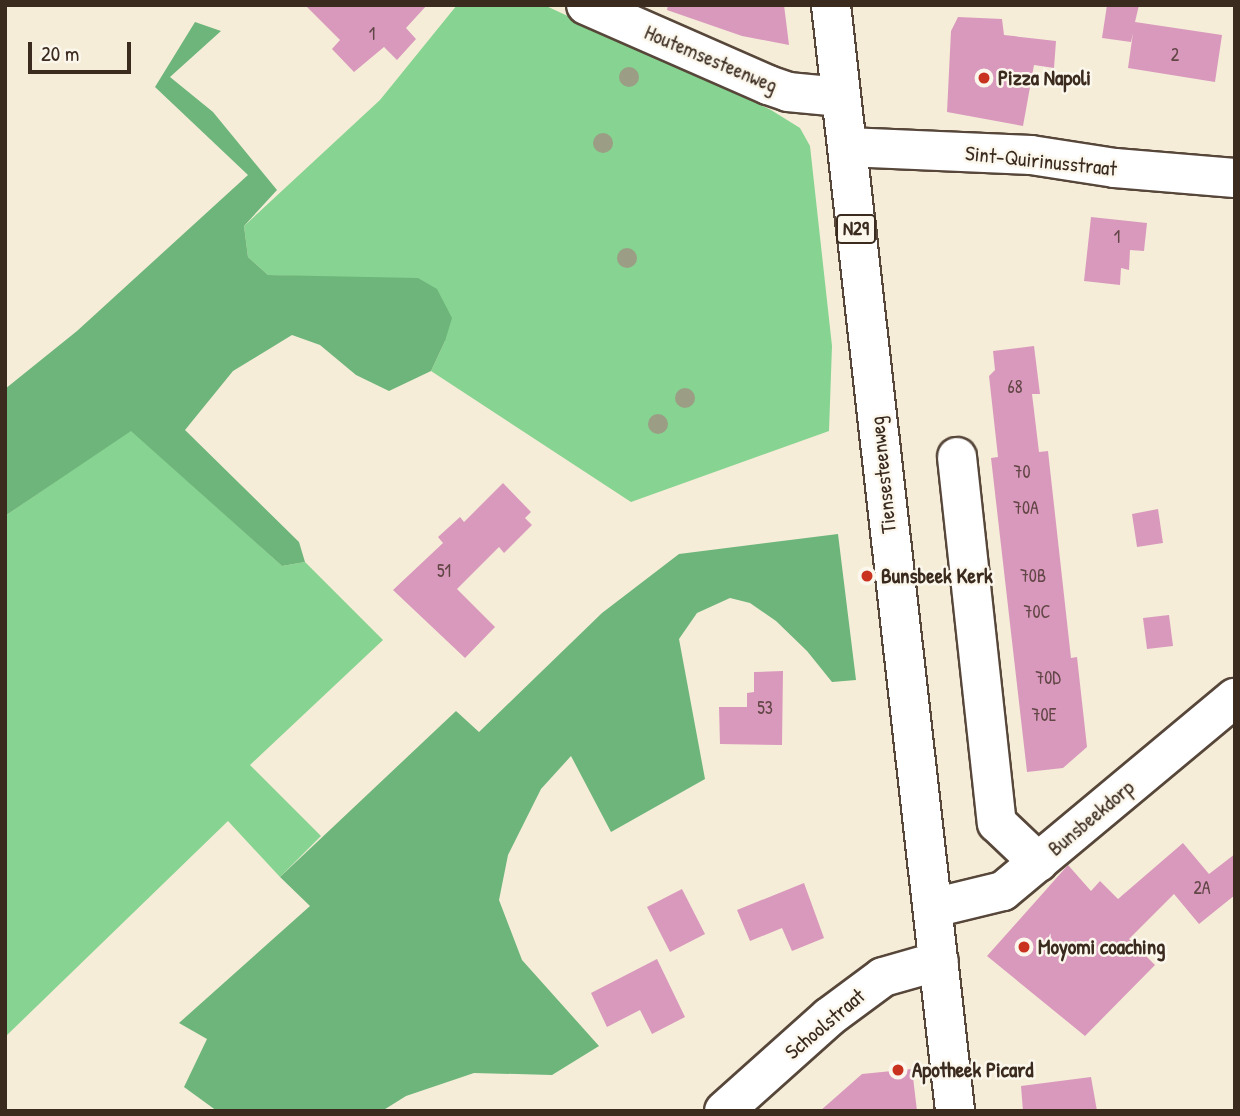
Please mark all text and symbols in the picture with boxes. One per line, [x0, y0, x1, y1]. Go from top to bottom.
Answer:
street label: Houtemsesteenweg [641, 20, 781, 98]
house number: 1 [369, 23, 375, 45]
scale bar [32, 28, 135, 72]
text: 20 m [41, 39, 79, 68]
house number: 2 [1171, 44, 1179, 66]
place label: Pizza Napoli [998, 65, 1091, 91]
marker: Pizza Napoli [976, 70, 992, 86]
street label: Sint-Quirinusstraat [964, 141, 1118, 181]
road number: N29 [835, 214, 877, 244]
house number: 1 [1114, 226, 1120, 248]
house number: 68 [1008, 376, 1022, 398]
street label: Tiensesteenweg [864, 415, 902, 535]
house number: 70 [1014, 461, 1030, 483]
house number: 70A [1013, 497, 1039, 519]
house number: 51 [437, 560, 451, 582]
place label: Bunsbeek Kerk [881, 563, 993, 589]
house number: 70B [1020, 565, 1046, 587]
marker: Bunsbeek Kerk [859, 568, 875, 584]
house number: 70C [1024, 601, 1050, 623]
house number: 70D [1035, 667, 1061, 689]
house number: 53 [757, 697, 773, 719]
house number: 70E [1032, 704, 1056, 726]
street label: Bunsbeekdorp [1043, 775, 1139, 861]
house number: 2A [1193, 877, 1211, 899]
place label: Moyomi coaching [1038, 934, 1165, 960]
marker: Moyomi coaching [1016, 939, 1032, 955]
street label: Schoolstraat [780, 983, 870, 1065]
place label: Apotheek Picard [912, 1057, 1033, 1083]
marker: Apotheek Picard [890, 1062, 906, 1078]

